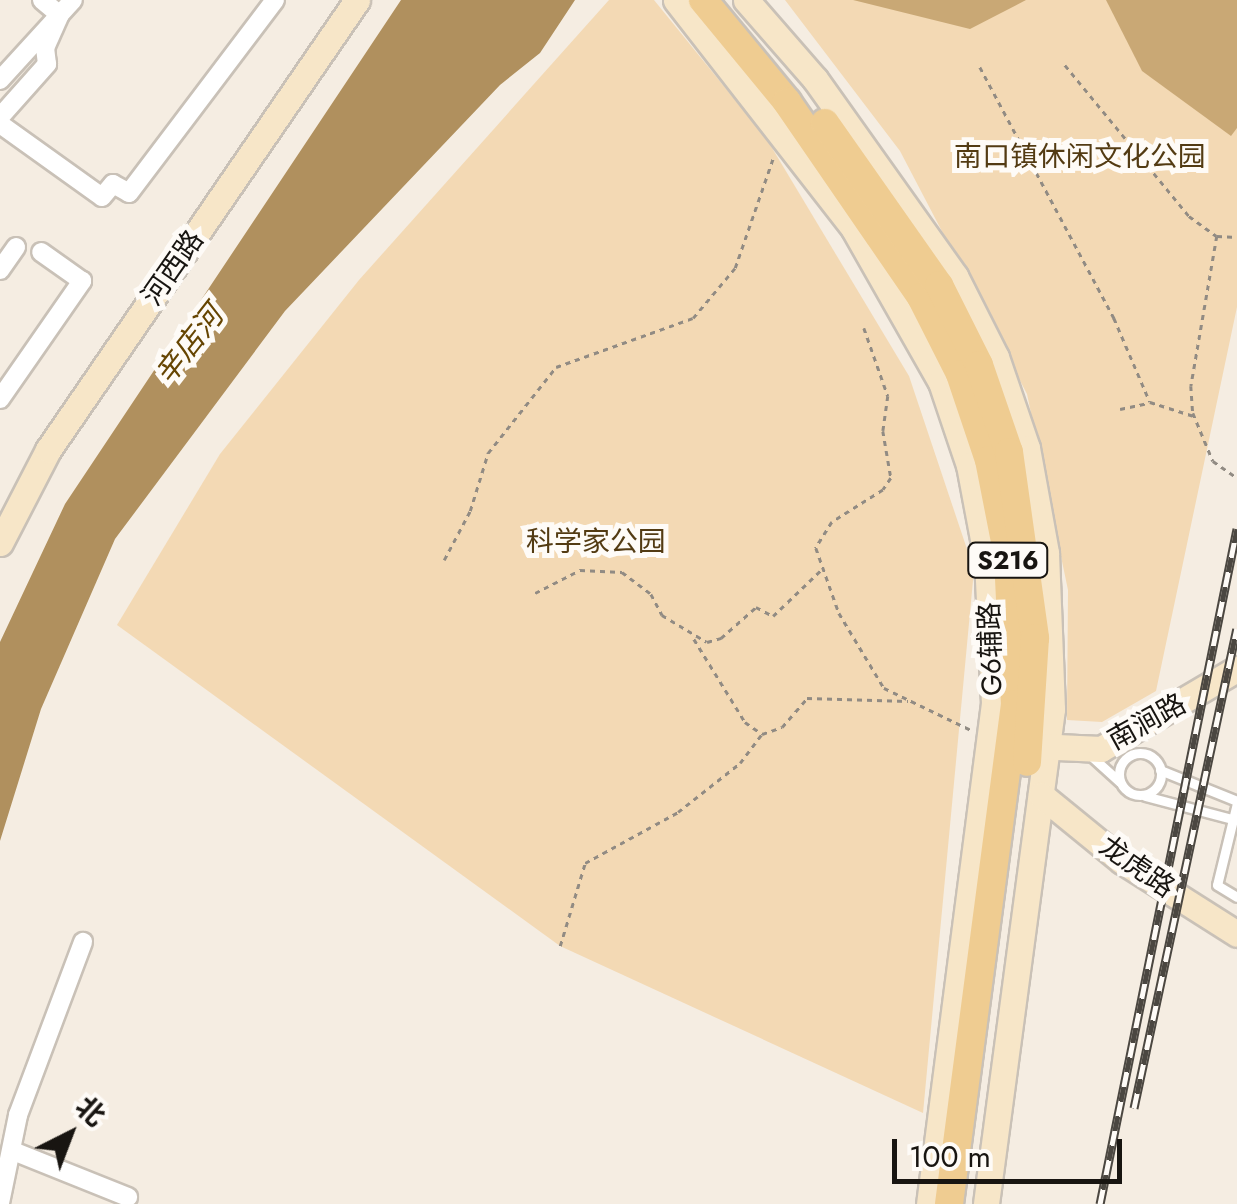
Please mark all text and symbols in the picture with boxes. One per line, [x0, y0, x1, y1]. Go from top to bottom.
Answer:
park label: 南口镇休闲文化公园 [954, 140, 1206, 174]
street label: 河西路 [135, 224, 211, 312]
water label: 辛店河 [147, 298, 231, 392]
park label: 科学家公园 [526, 525, 666, 559]
road number: S216 [966, 540, 1050, 580]
street label: G6辅路 [973, 602, 1009, 696]
street label: 南涧路 [1102, 687, 1192, 757]
street label: 龙虎路 [1093, 829, 1181, 905]
north arrow [20, 1084, 120, 1184]
text: 北 [66, 1087, 115, 1136]
scale bar [897, 1119, 1127, 1181]
text: 100 m [909, 1135, 991, 1178]

